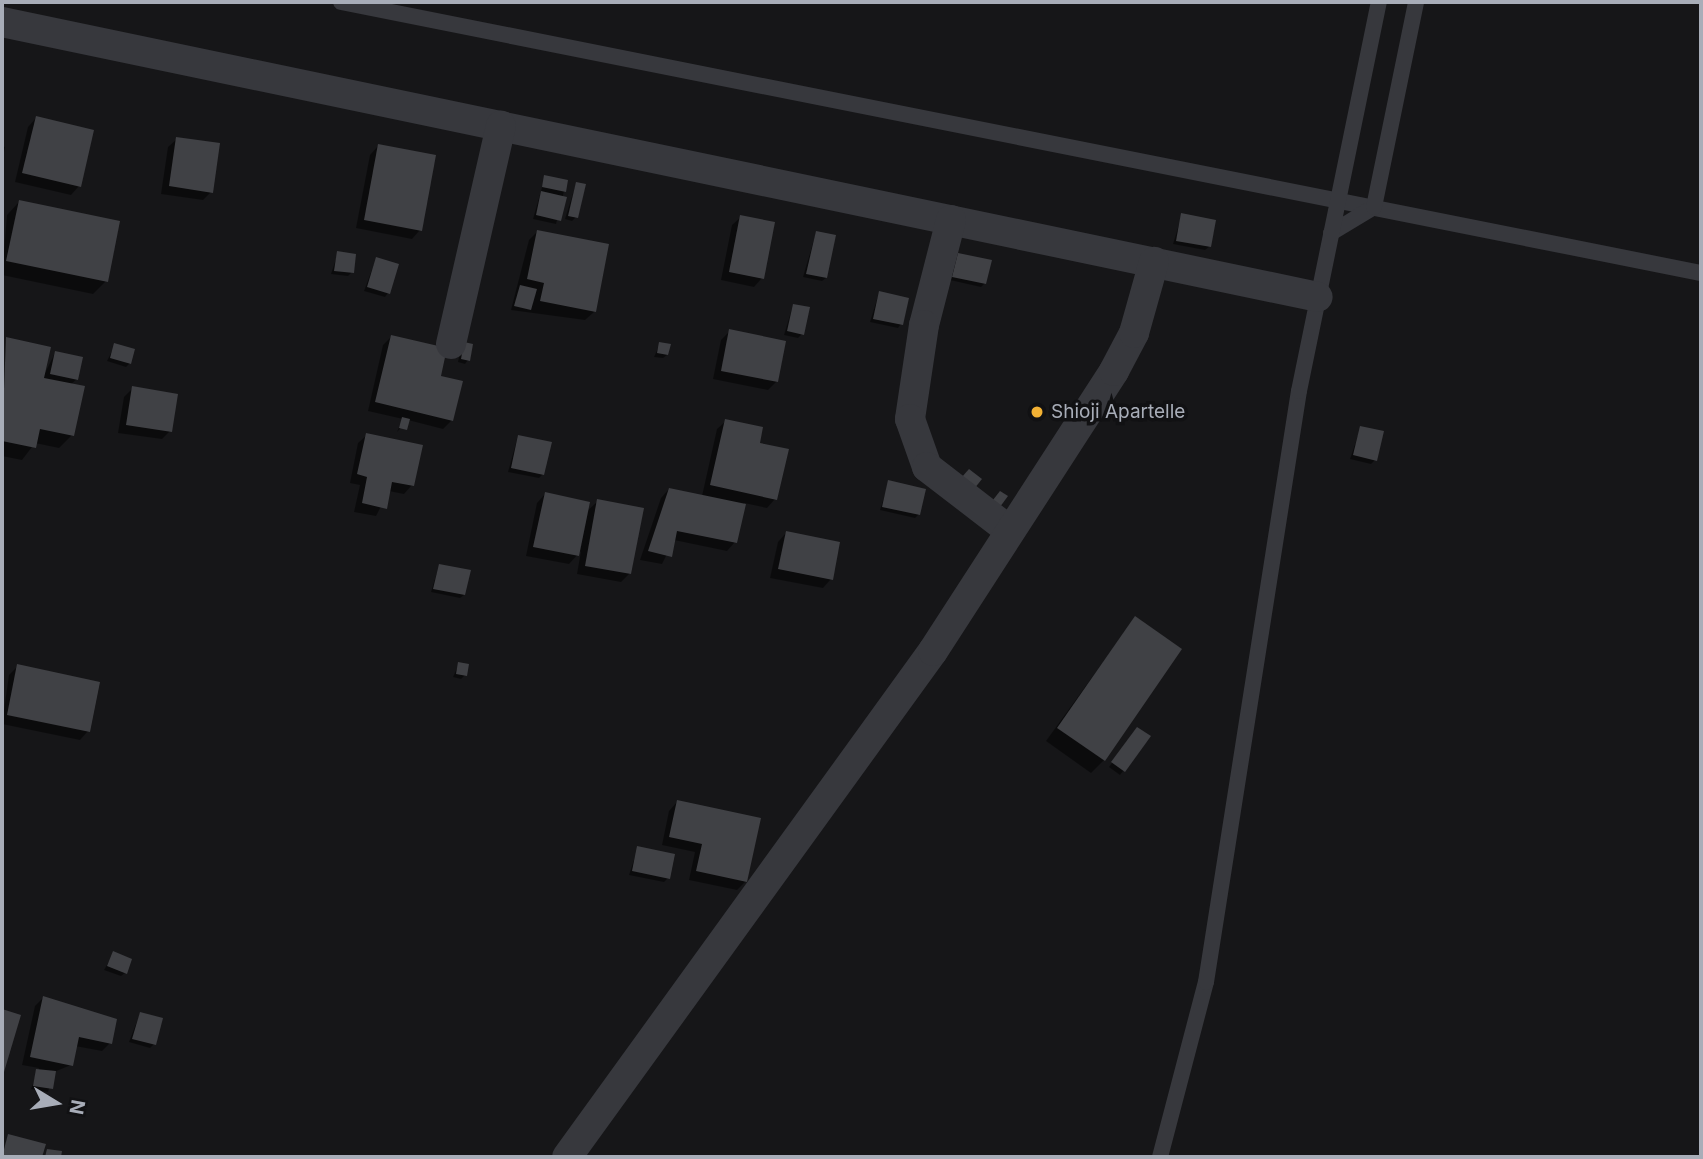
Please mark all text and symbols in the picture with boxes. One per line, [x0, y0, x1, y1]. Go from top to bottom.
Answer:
place label: Shioji Apartelle [1051, 401, 1185, 423]
marker: Shioji Apartelle [1029, 404, 1045, 420]
north arrow [21, 1068, 91, 1138]
text: N [64, 1098, 90, 1116]

